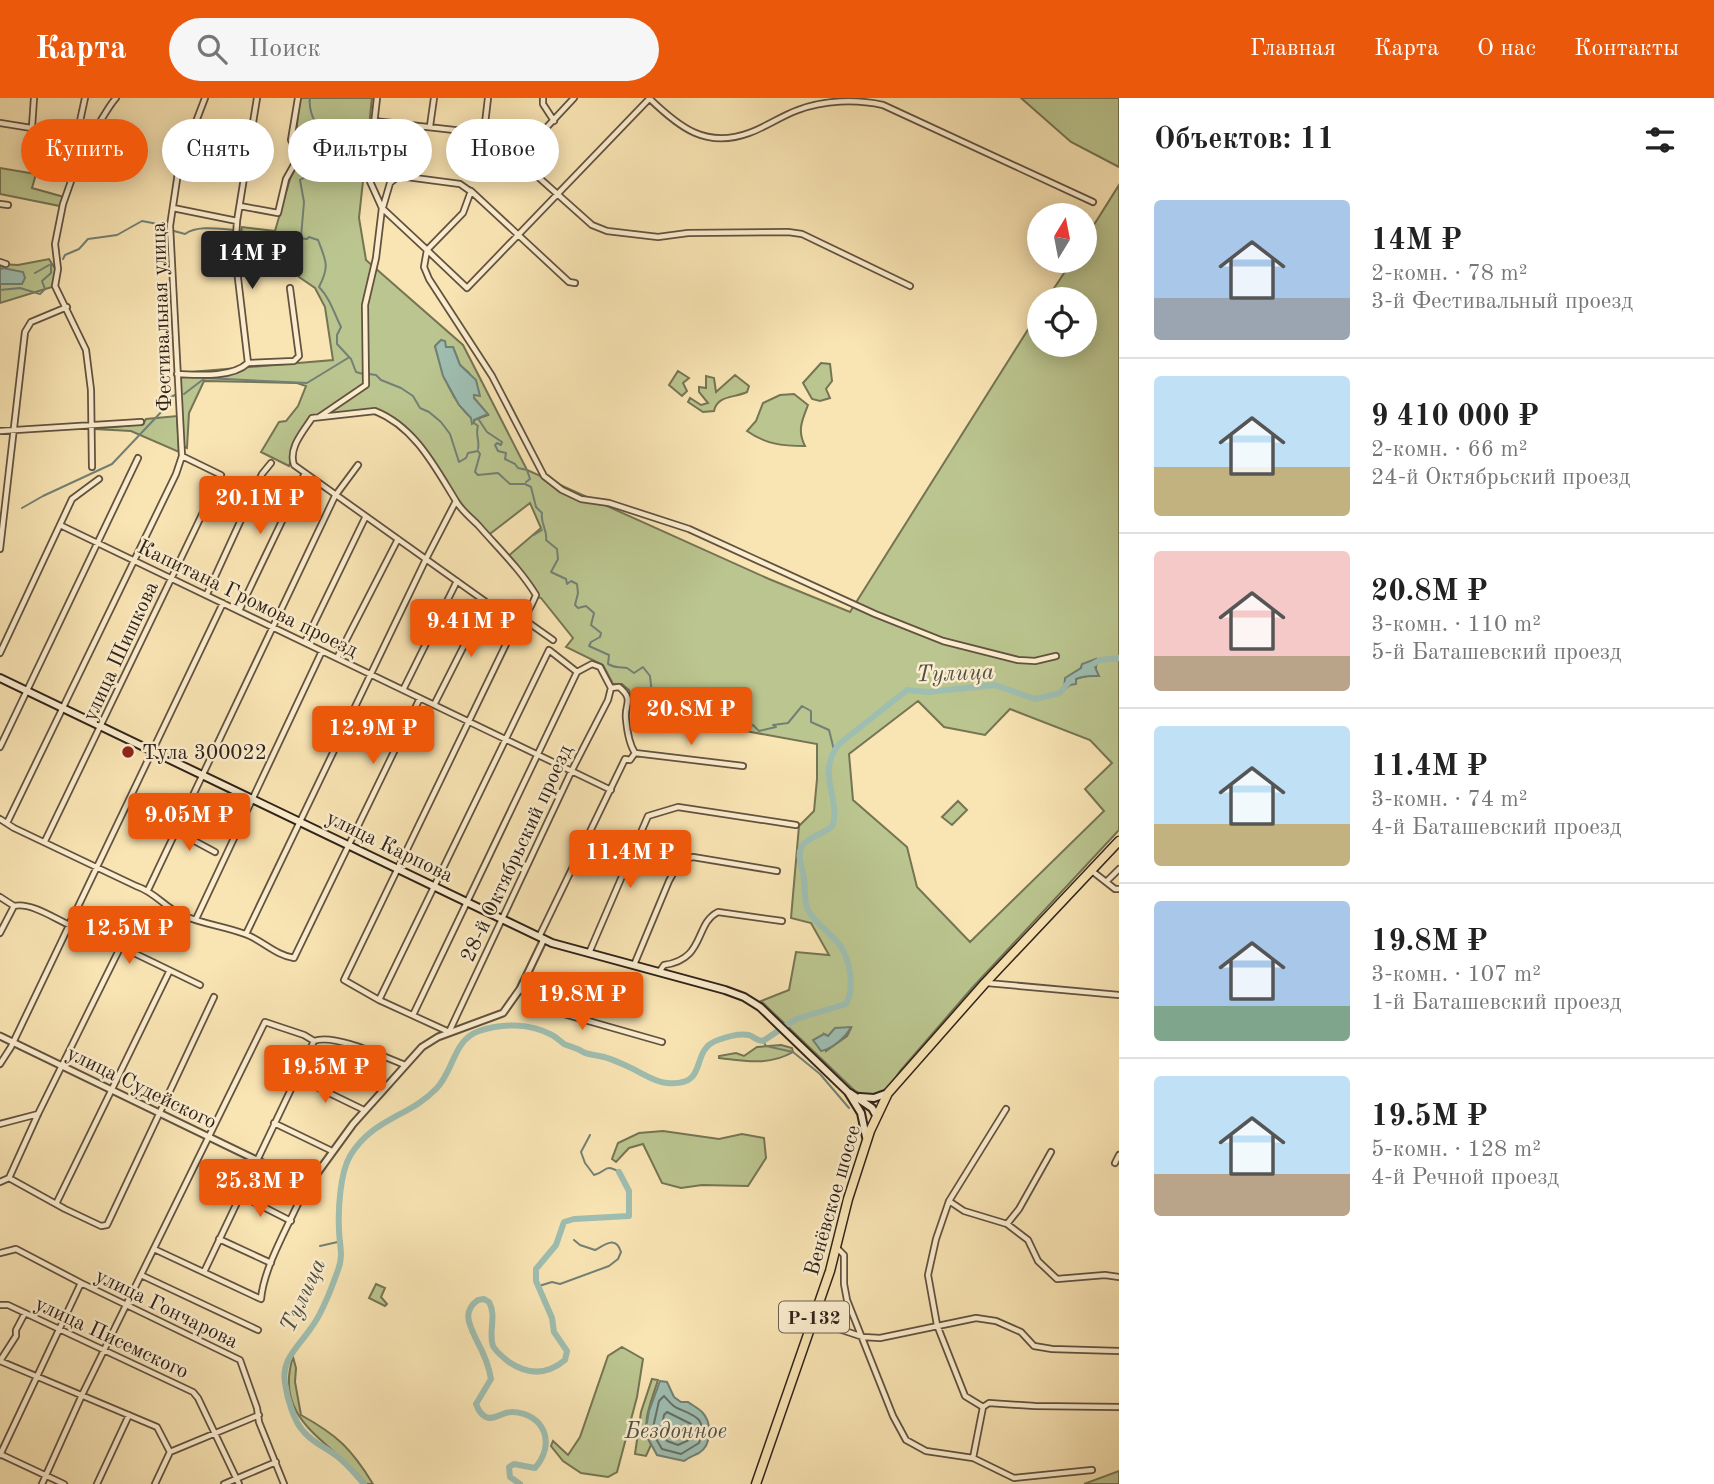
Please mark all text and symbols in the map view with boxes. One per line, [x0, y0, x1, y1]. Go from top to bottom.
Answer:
search box [169, 18, 659, 81]
icon: search [193, 30, 231, 68]
text: Карта [35, 33, 127, 66]
text: Поиск [249, 36, 321, 62]
text: Главная [1250, 37, 1336, 61]
text: Карта [1374, 37, 1439, 61]
text: О нас [1477, 37, 1536, 61]
text: Контакты [1574, 37, 1679, 61]
chip: Купить [21, 119, 148, 182]
chip: Снять [162, 119, 274, 182]
chip: Фильтры [288, 119, 432, 182]
chip: Новое [446, 119, 559, 182]
icon: filters [1641, 121, 1679, 159]
text: Объектов: 11 [1154, 125, 1334, 155]
north arrow [1027, 203, 1097, 273]
map controls [1027, 203, 1097, 357]
street label: Фестивальная улица [149, 222, 176, 412]
text: 14M ₽ [1371, 226, 1462, 256]
icon: home [1210, 228, 1294, 312]
pin: 14M ₽ [203, 232, 301, 291]
text: 14M ₽ [217, 242, 287, 265]
text: 2-комн. · 78 m² [1371, 262, 1528, 285]
button: locate [1027, 287, 1097, 357]
text: 3-й Фестивальный проезд [1371, 290, 1633, 313]
text: 9 410 000 ₽ [1371, 402, 1539, 432]
icon: home [1210, 404, 1294, 488]
text: 2-комн. · 66 m² [1371, 438, 1528, 461]
text: 24-й Октябрьский проезд [1371, 466, 1630, 489]
pin: 20.1M ₽ [195, 476, 325, 536]
text: 20.1M ₽ [215, 487, 305, 510]
street label: Капитана Громова проезд [134, 537, 361, 662]
text: 20.8M ₽ [1371, 577, 1488, 607]
street label: улица Шишкова [80, 579, 163, 725]
icon: home [1210, 579, 1294, 663]
pin: 9.41M ₽ [406, 600, 536, 659]
text: 9.41M ₽ [426, 610, 516, 633]
text: 3-комн. · 110 m² [1371, 613, 1541, 636]
text: 5-й Баташевский проезд [1371, 641, 1621, 664]
water label: Тулица [916, 661, 995, 687]
pin: 20.8M ₽ [626, 688, 756, 747]
text: 20.8M ₽ [646, 698, 736, 721]
pin: 12.9M ₽ [308, 706, 438, 766]
text: 12.9M ₽ [328, 717, 418, 740]
street label: 28-й Октябрьский проезд [458, 741, 577, 965]
place label: Тула 300022 [142, 743, 267, 764]
marker: Тула 300022 [120, 744, 136, 760]
text: 11.4M ₽ [1371, 752, 1488, 782]
icon: home [1210, 754, 1294, 838]
text: 3-комн. · 74 m² [1371, 788, 1528, 811]
pin: 9.05M ₽ [124, 794, 254, 853]
text: 9.05M ₽ [144, 804, 234, 827]
street label: улица Карпова [322, 808, 456, 887]
text: 4-й Баташевский проезд [1371, 816, 1621, 839]
pin: 11.4M ₽ [565, 830, 695, 890]
text: 11.4M ₽ [585, 841, 675, 864]
pin: 12.5M ₽ [64, 906, 194, 966]
text: 12.5M ₽ [84, 917, 174, 940]
text: 19.8M ₽ [1371, 927, 1488, 957]
icon: home [1210, 929, 1294, 1013]
text: 3-комн. · 107 m² [1371, 963, 1541, 986]
pin: 19.8M ₽ [517, 972, 647, 1032]
text: 19.8M ₽ [537, 983, 627, 1006]
text: 1-й Баташевский проезд [1371, 991, 1621, 1014]
street label: улица Судейского [63, 1043, 220, 1134]
pin: 19.5M ₽ [260, 1046, 390, 1105]
text: 19.5M ₽ [280, 1056, 370, 1079]
text: 19.5M ₽ [1371, 1102, 1488, 1132]
icon: home [1210, 1104, 1294, 1188]
street label: Венёвское шоссе [802, 1123, 865, 1278]
text: 5-комн. · 128 m² [1371, 1138, 1541, 1161]
pin: 25.3M ₽ [195, 1160, 325, 1219]
text: 4-й Речной проезд [1371, 1166, 1559, 1189]
text: 25.3M ₽ [215, 1170, 305, 1193]
water label: Тулица [276, 1255, 331, 1336]
street label: улица Гончарова [92, 1266, 241, 1353]
street label: улица Писемского [31, 1294, 191, 1383]
road number: Р-132 [779, 1302, 849, 1332]
water label: Бездонное [624, 1420, 727, 1443]

